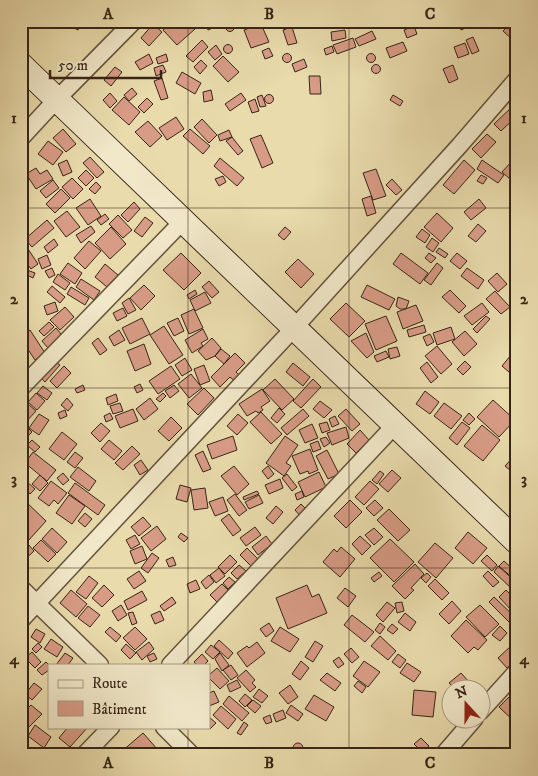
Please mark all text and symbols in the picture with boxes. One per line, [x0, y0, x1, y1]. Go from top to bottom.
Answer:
text: A [102, 4, 114, 24]
text: B [264, 4, 274, 24]
text: C [425, 4, 435, 24]
scale bar [50, 48, 161, 80]
text: 50 m [58, 56, 88, 75]
text: 1 [11, 108, 17, 128]
text: 1 [521, 108, 527, 128]
text: 2 [10, 289, 19, 309]
text: 2 [520, 289, 529, 309]
text: 3 [11, 469, 17, 489]
text: 3 [521, 469, 527, 489]
text: 4 [8, 649, 19, 669]
text: 4 [518, 649, 529, 669]
legend [48, 664, 210, 728]
text: Route [92, 674, 127, 693]
north arrow [440, 678, 490, 728]
text: N [453, 682, 471, 703]
text: Bâtiment [92, 700, 147, 719]
text: A [102, 753, 114, 773]
text: B [264, 753, 274, 773]
text: C [425, 753, 435, 773]

